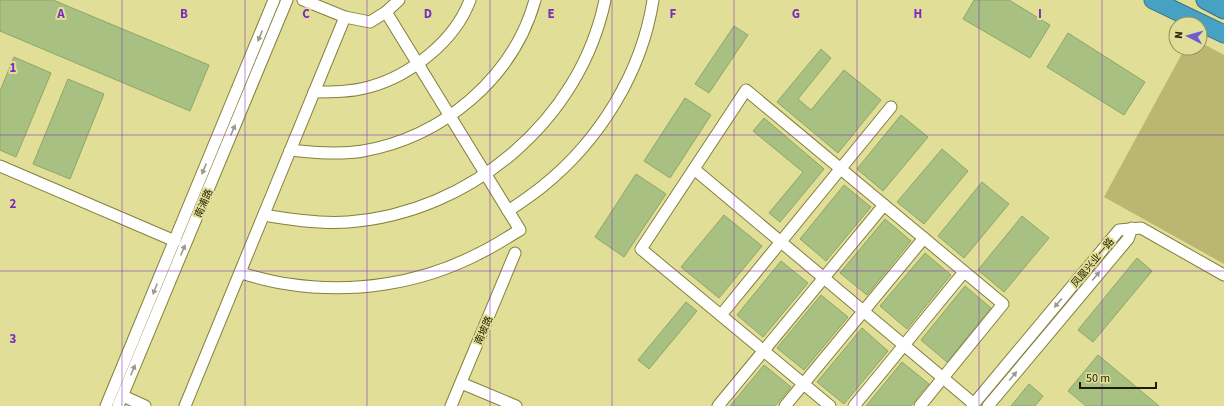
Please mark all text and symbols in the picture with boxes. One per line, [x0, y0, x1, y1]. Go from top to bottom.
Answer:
text: A [56, 5, 65, 23]
text: B [180, 5, 188, 23]
text: C [302, 5, 310, 23]
text: D [424, 5, 432, 23]
text: E [547, 5, 555, 23]
text: F [670, 5, 677, 23]
text: G [792, 5, 800, 23]
text: H [914, 5, 922, 23]
text: I [1038, 5, 1042, 23]
north arrow [1168, 16, 1208, 56]
one-way arrow [256, 30, 263, 42]
text: N [1171, 31, 1186, 39]
text: 1 [10, 59, 17, 77]
one-way arrow [230, 124, 236, 135]
one-way arrow [201, 164, 207, 176]
street label: 南浦路 [192, 187, 216, 220]
text: 2 [10, 195, 17, 213]
street label: 凤凰兴业一路 [1068, 235, 1117, 290]
one-way arrow [180, 244, 186, 255]
one-way arrow [1092, 271, 1101, 282]
one-way arrow [151, 284, 157, 296]
one-way arrow [1053, 298, 1062, 309]
street label: 南坡路 [472, 314, 496, 347]
text: 3 [10, 330, 17, 348]
one-way arrow [130, 364, 137, 376]
scale bar [1080, 364, 1156, 390]
text: 50 m [1086, 370, 1110, 387]
one-way arrow [1009, 371, 1018, 381]

